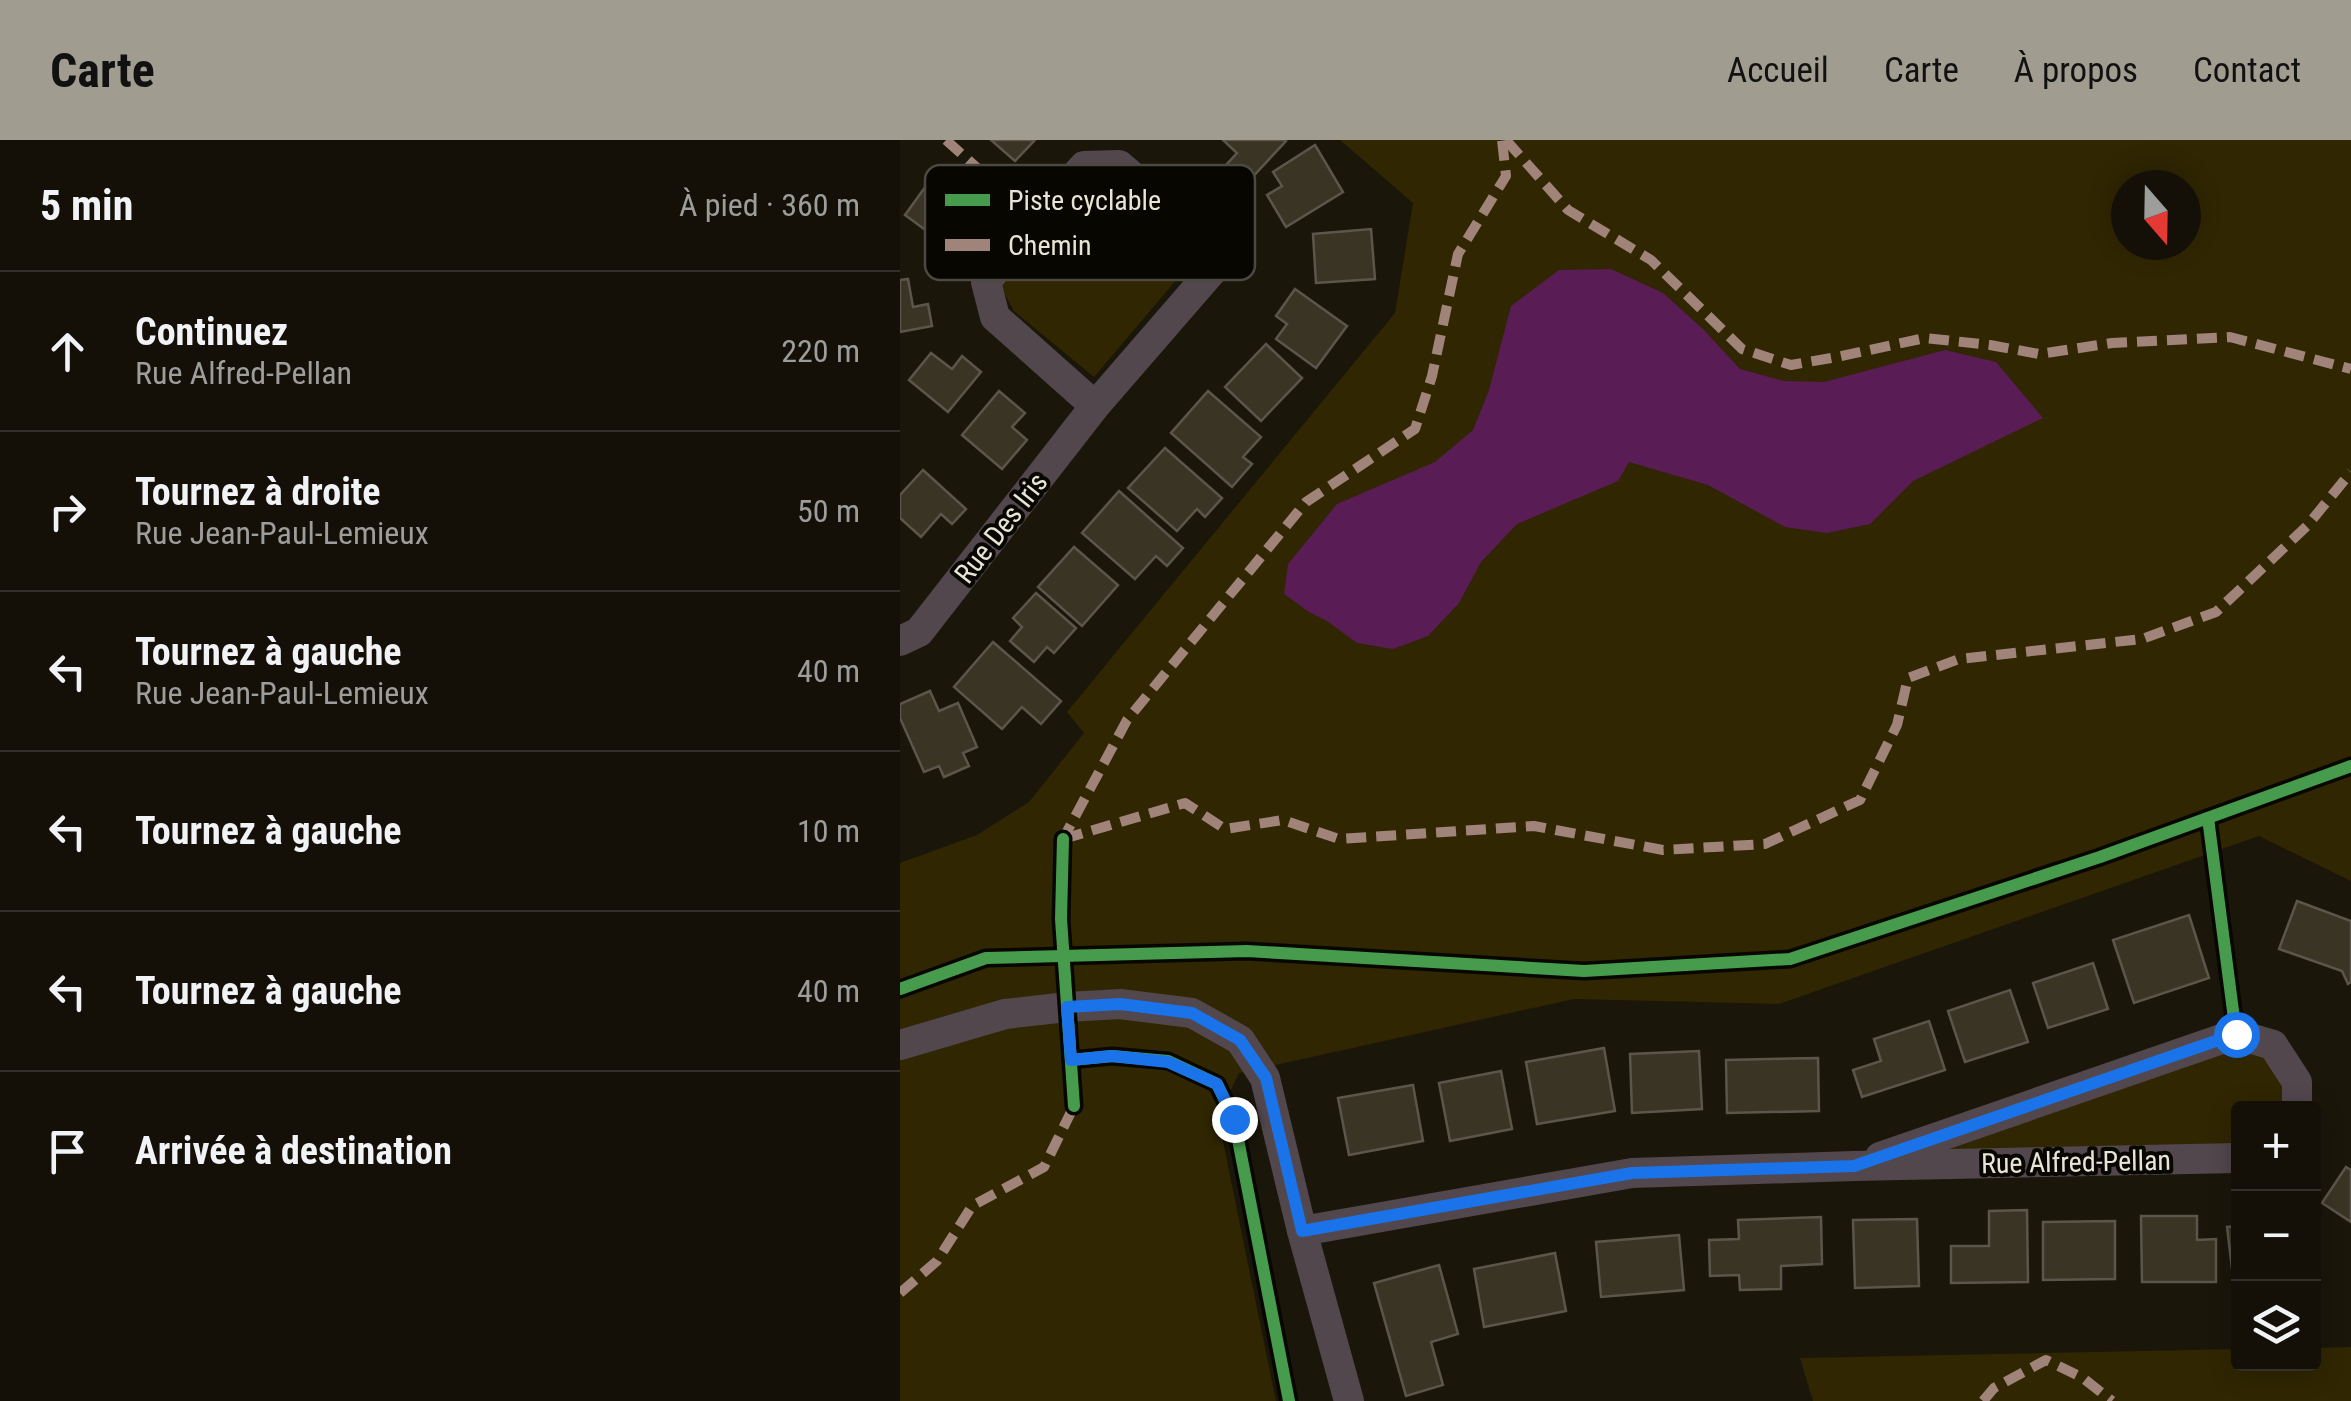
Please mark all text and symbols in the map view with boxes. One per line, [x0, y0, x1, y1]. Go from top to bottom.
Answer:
text: Carte [50, 42, 155, 99]
text: Accueil [1727, 50, 1829, 91]
text: Carte [1884, 50, 1959, 91]
text: À propos [2014, 50, 2138, 91]
text: Contact [2193, 50, 2301, 91]
legend [925, 165, 1255, 280]
north arrow [2111, 170, 2201, 260]
text: 5 min [40, 181, 133, 230]
text: Piste cyclable [1008, 184, 1161, 217]
text: À pied · 360 m [679, 186, 860, 224]
text: Chemin [1008, 229, 1092, 262]
text: Continuez [135, 310, 288, 354]
icon: ahead [40, 324, 95, 379]
text: 220 m [781, 332, 860, 370]
text: Rue Alfred-Pellan [135, 354, 352, 392]
street label: Rue Des Iris [948, 466, 1054, 590]
text: Tournez à droite [135, 470, 381, 514]
icon: right [40, 484, 95, 539]
text: 50 m [797, 492, 860, 530]
text: Rue Jean-Paul-Lemieux [135, 514, 429, 552]
text: Tournez à gauche [135, 630, 402, 674]
icon: left [40, 644, 95, 699]
text: 40 m [797, 652, 860, 690]
text: Rue Jean-Paul-Lemieux [135, 674, 429, 712]
icon: left [40, 804, 95, 859]
text: Tournez à gauche [135, 809, 402, 853]
text: 10 m [797, 812, 860, 850]
icon: left [40, 964, 95, 1019]
text: Tournez à gauche [135, 969, 402, 1013]
text: 40 m [797, 972, 860, 1010]
route start [2214, 1012, 2260, 1058]
route end [1212, 1097, 1258, 1143]
map controls [2231, 1101, 2321, 1371]
button: + [2231, 1101, 2321, 1191]
icon: arrive [40, 1124, 95, 1179]
text: Arrivée à destination [135, 1129, 452, 1173]
street label: Rue Alfred-Pellan [1981, 1144, 2171, 1180]
button: − [2231, 1191, 2321, 1281]
button: layers [2231, 1281, 2321, 1371]

